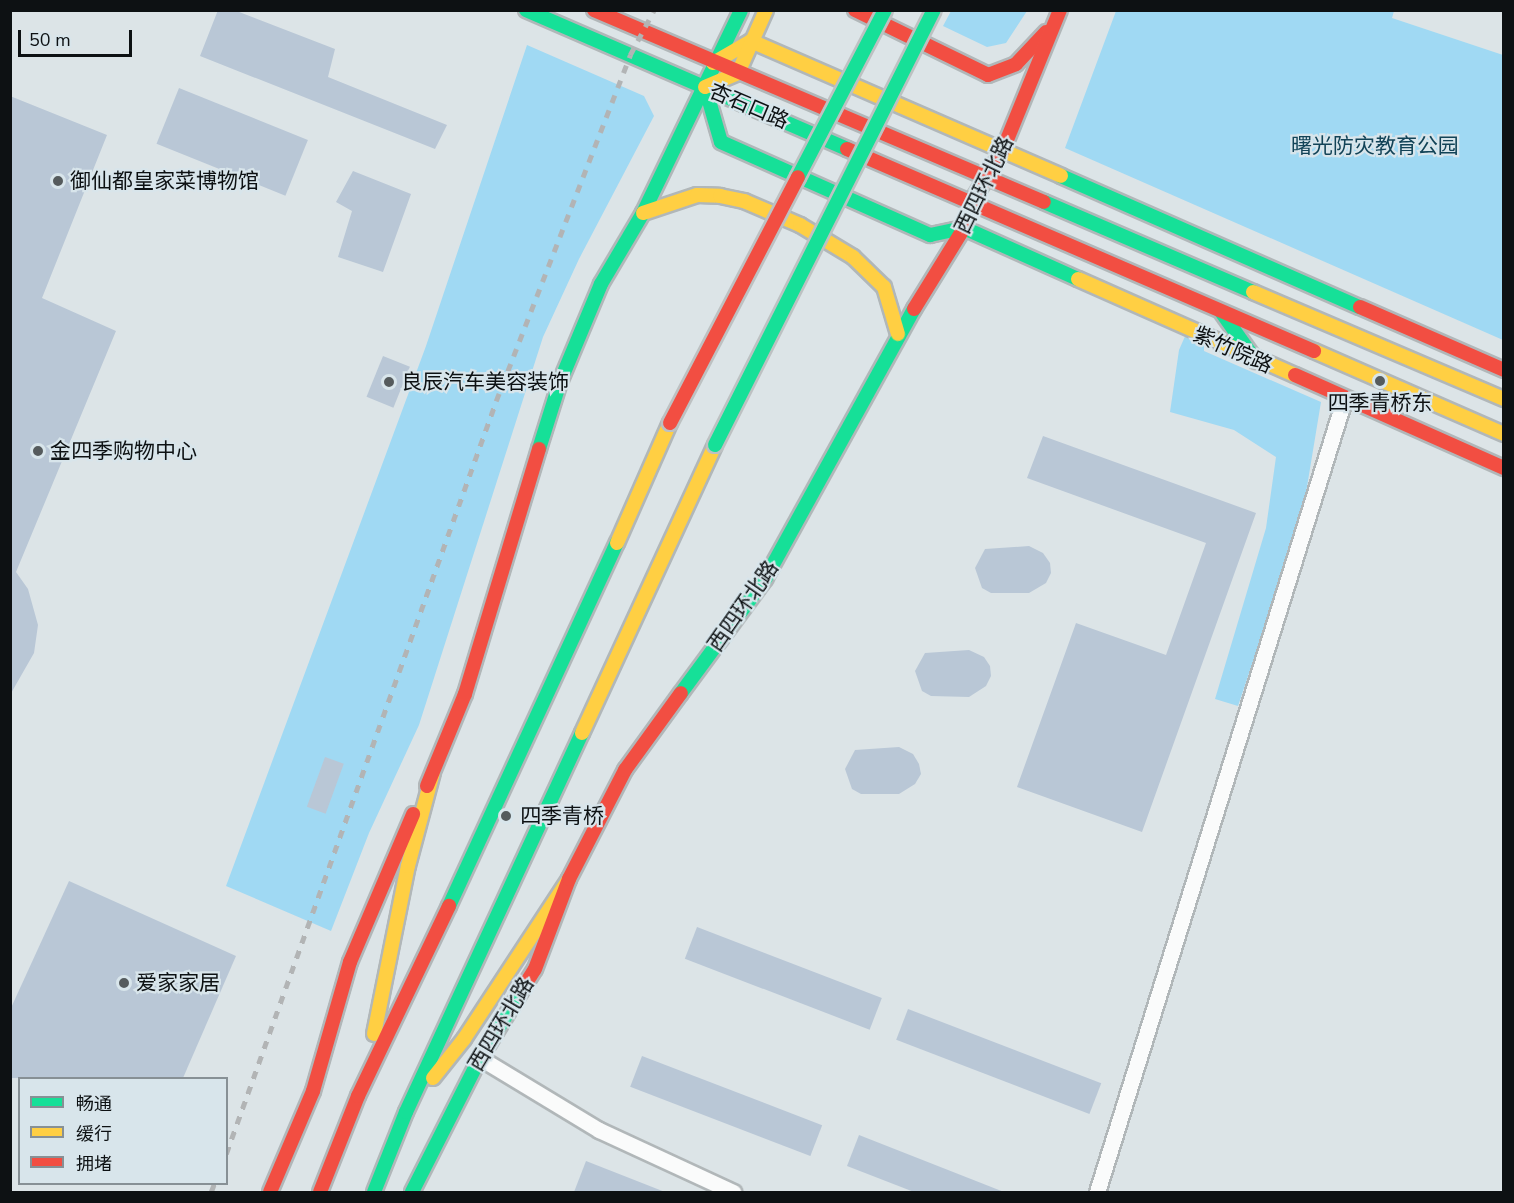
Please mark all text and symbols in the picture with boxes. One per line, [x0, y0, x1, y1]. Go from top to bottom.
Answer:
scale bar [21, 18, 135, 56]
text: 50 m [29, 28, 71, 52]
street label: 杏石口路 [705, 78, 793, 134]
street label: 西四环北路 [950, 132, 1018, 238]
park label: 曙光防灾教育公园 [1291, 133, 1459, 159]
place label: 御仙都皇家菜博物馆 [70, 168, 259, 194]
marker: 御仙都皇家菜博物馆 [51, 174, 65, 188]
street label: 紫竹院路 [1190, 321, 1276, 379]
place label: 良辰汽车美容装饰 [401, 369, 569, 395]
marker: 四季青桥东 [1373, 374, 1387, 388]
marker: 良辰汽车美容装饰 [382, 375, 396, 389]
place label: 四季青桥东 [1328, 390, 1432, 416]
place label: 金四季购物中心 [50, 438, 197, 464]
marker: 金四季购物中心 [31, 444, 45, 458]
street label: 西四环北路 [703, 556, 783, 656]
place label: 四季青桥 [520, 803, 604, 829]
marker: 四季青桥 [497, 807, 515, 825]
place label: 爱家家居 [136, 970, 220, 996]
street label: 西四环北路 [463, 973, 539, 1075]
marker: 爱家家居 [117, 976, 131, 990]
legend [18, 1077, 228, 1185]
text: 畅通 [76, 1092, 112, 1116]
text: 缓行 [76, 1122, 112, 1146]
text: 拥堵 [76, 1152, 112, 1176]

